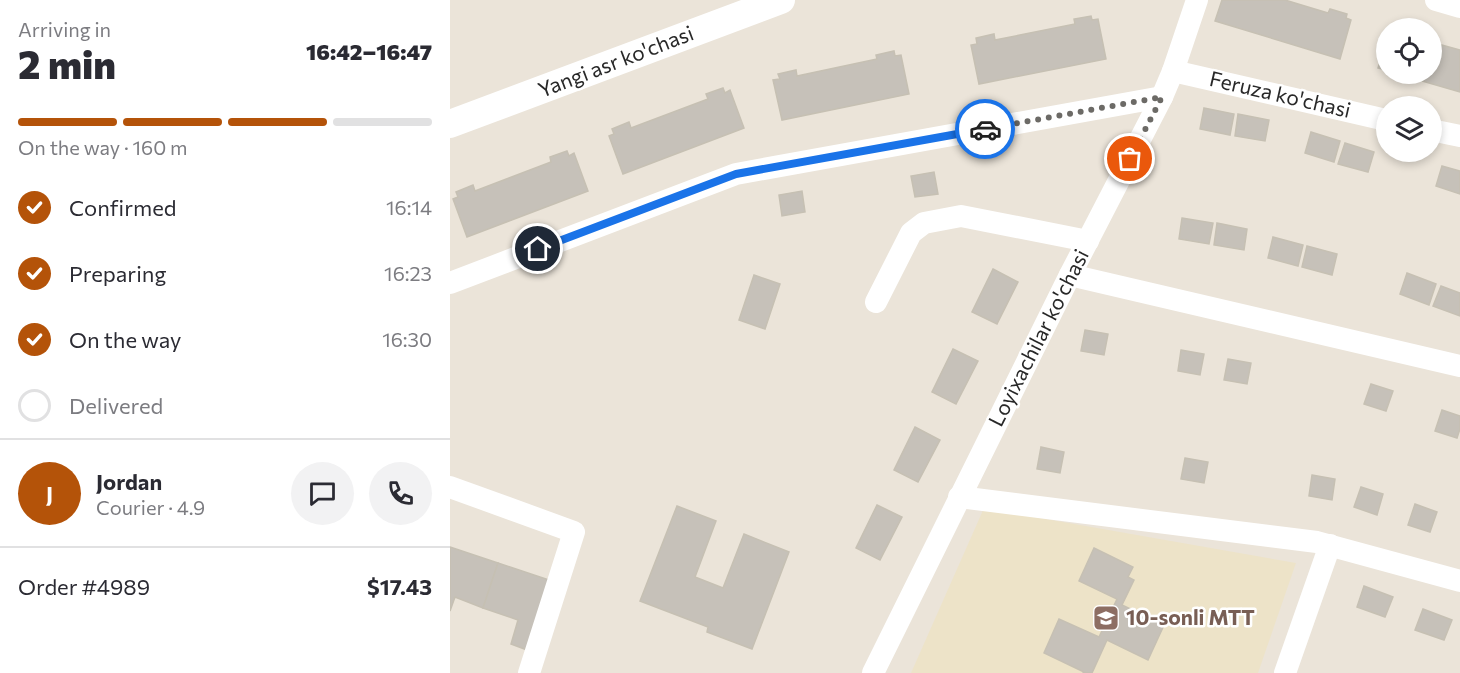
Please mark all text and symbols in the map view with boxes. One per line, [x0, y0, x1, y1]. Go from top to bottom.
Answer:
text: Arriving in [18, 17, 111, 41]
map controls [1376, 18, 1442, 162]
button: locate [1376, 18, 1442, 84]
street label: Yangi asr ko'chasi [534, 19, 697, 102]
text: 16:42–16:47 [306, 38, 432, 65]
text: 2 min [18, 39, 116, 87]
street label: Feruza ko'chasi [1207, 65, 1353, 122]
button: layers [1376, 96, 1442, 162]
courier [955, 99, 1015, 159]
icon: car [969, 113, 1002, 146]
pin [1104, 133, 1155, 184]
text: On the way · 160 m [18, 135, 187, 159]
icon: bag [1113, 142, 1146, 175]
icon: check [18, 191, 51, 224]
text: Confirmed [69, 194, 176, 221]
text: 16:14 [386, 195, 432, 219]
pin [512, 223, 563, 274]
icon: home [521, 232, 554, 265]
street label: Loyixachilar ko'chasi [982, 245, 1093, 430]
icon: check [18, 257, 51, 290]
text: Preparing [69, 260, 166, 287]
text: 16:23 [384, 261, 432, 285]
icon: check [18, 323, 51, 356]
text: On the way [69, 326, 181, 353]
text: 16:30 [382, 327, 432, 351]
text: Delivered [69, 392, 163, 419]
button: chat [291, 462, 354, 525]
button: phone [369, 462, 432, 525]
text: Jordan [96, 468, 162, 495]
text: J [46, 480, 53, 507]
text: Courier · 4.9 [96, 495, 205, 519]
text: Order #4989 [18, 573, 150, 600]
text: $17.43 [367, 573, 432, 600]
school or university icon: 10-sonli MTT [1091, 603, 1121, 633]
place label: 10-sonli MTT [1126, 604, 1255, 629]

